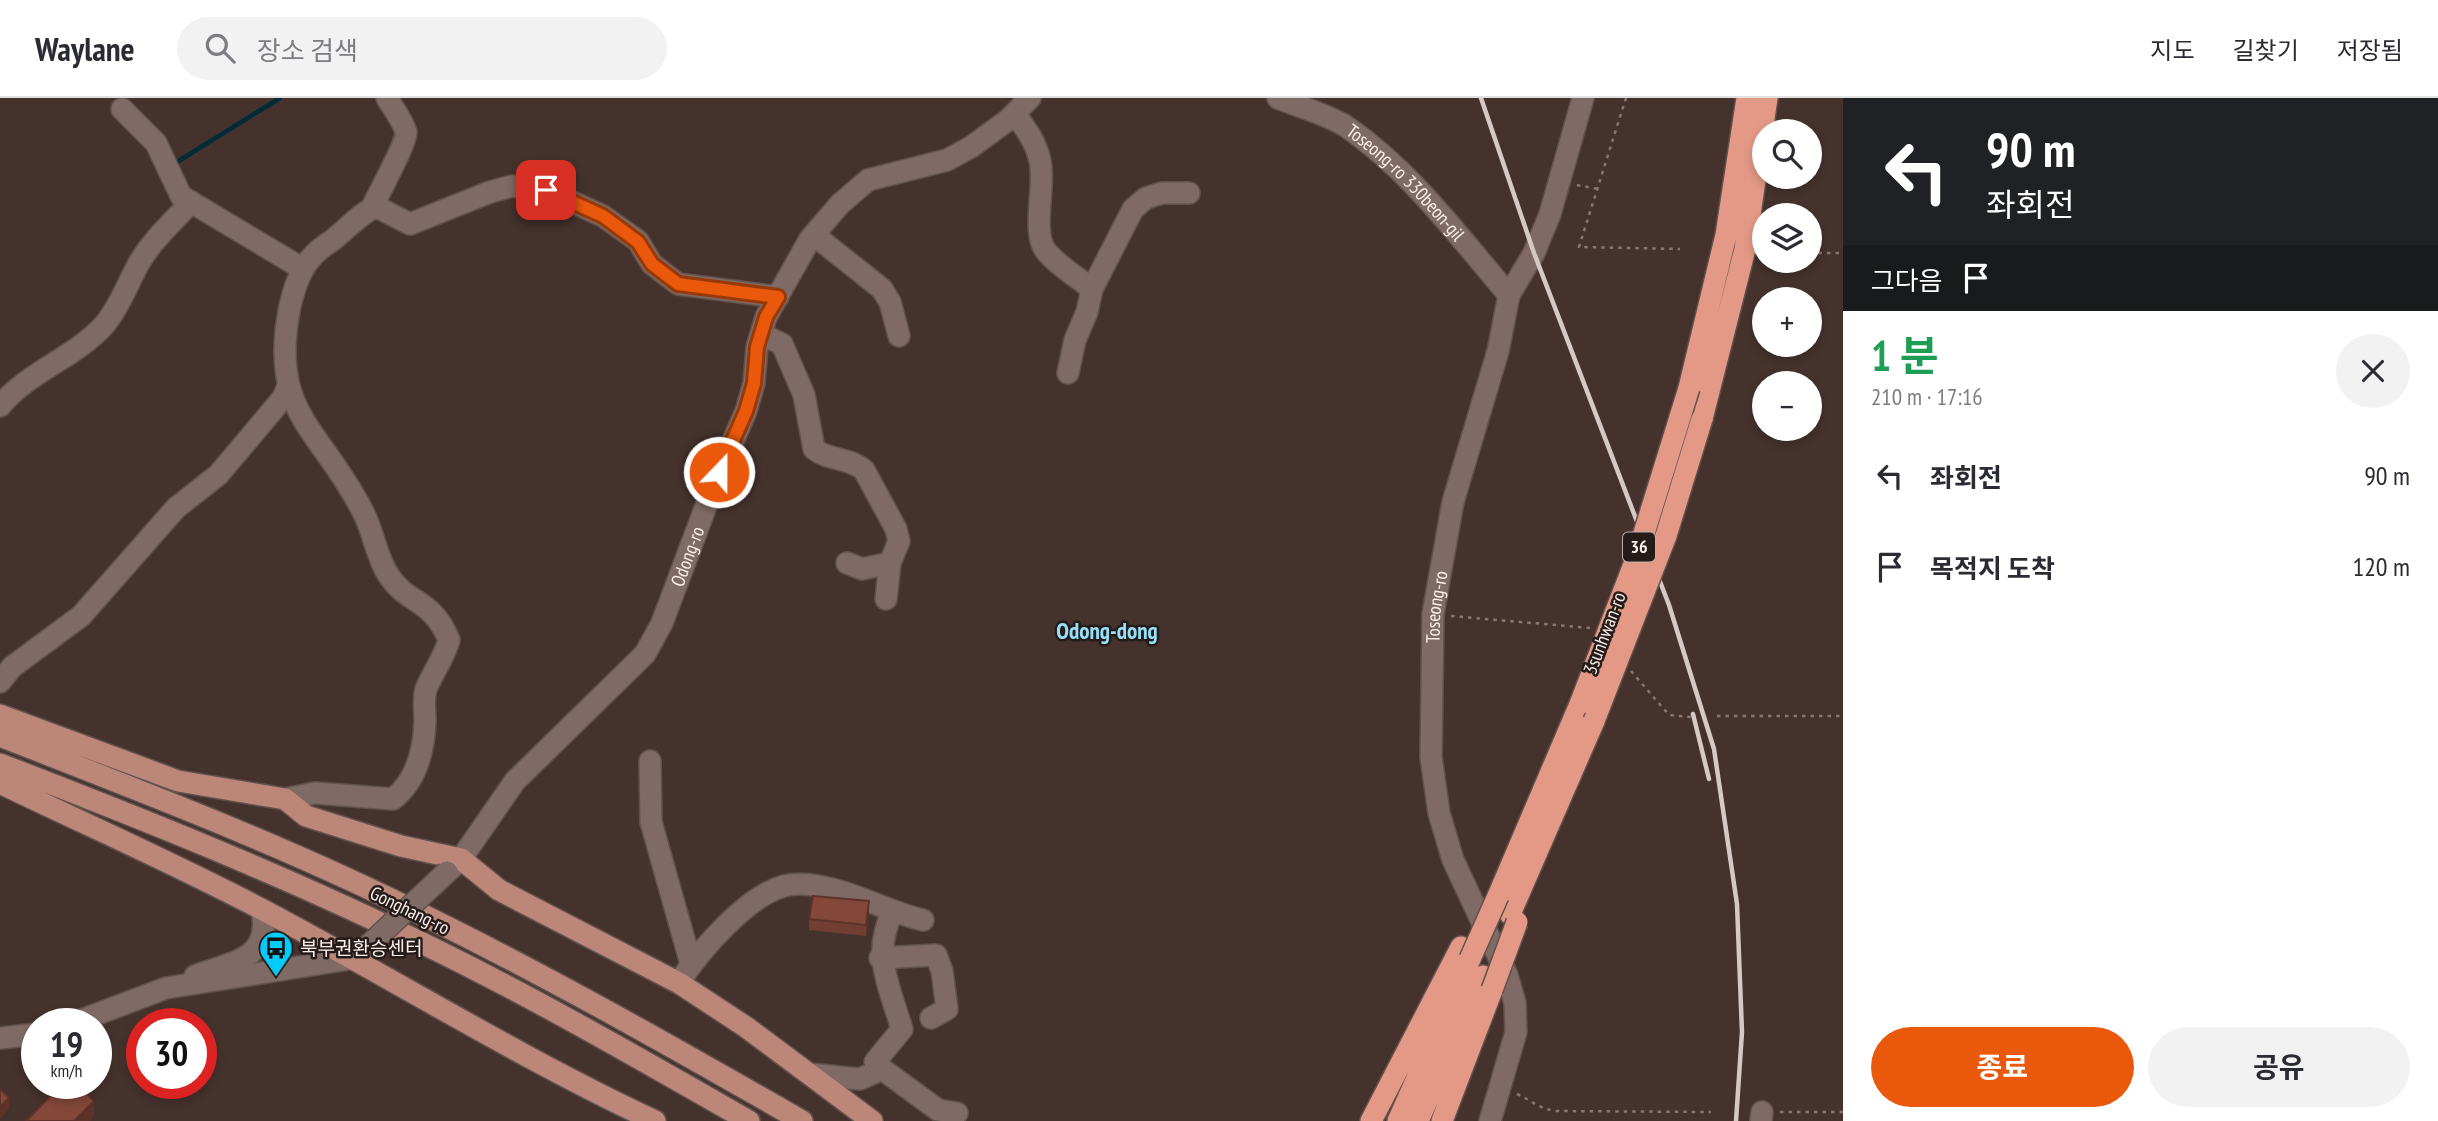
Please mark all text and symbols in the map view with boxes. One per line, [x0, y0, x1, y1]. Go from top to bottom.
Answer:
search box [177, 17, 667, 80]
text: Waylane [35, 27, 135, 70]
icon: search [201, 29, 239, 67]
text: 장소 검색 [257, 34, 358, 67]
text: 지도 [2150, 35, 2195, 66]
text: 길찾기 [2233, 35, 2299, 66]
text: 저장됨 [2337, 35, 2403, 66]
text: 90 m [1986, 117, 2075, 181]
street label: Toseong-ro 330beon-gil [1342, 119, 1471, 246]
map controls [1752, 119, 1822, 441]
button: search [1752, 119, 1822, 189]
icon: left [1871, 126, 1962, 217]
pin [516, 160, 576, 220]
icon: arrive [527, 171, 565, 209]
text: 좌회전 [1986, 183, 2074, 225]
button: layers [1752, 203, 1822, 273]
icon: arrive [1957, 259, 1995, 297]
text: 그다음 [1871, 264, 1943, 297]
button: + [1752, 287, 1822, 357]
text: 1 분 [1871, 328, 1938, 383]
button: close [2336, 334, 2410, 408]
button: − [1752, 371, 1822, 441]
text: 210 m · 17:16 [1871, 382, 1983, 411]
position arrow [682, 435, 756, 509]
icon: left [1871, 457, 1909, 495]
text: 90 m [2364, 459, 2410, 492]
text: 좌회전 [1930, 461, 2002, 494]
street label: Odong-ro [665, 523, 709, 590]
road number: 36 [1623, 532, 1655, 561]
icon: arrive [1871, 548, 1909, 586]
text: 120 m [2352, 550, 2410, 583]
text: 목적지 도착 [1930, 552, 2055, 585]
street label: Toseong-ro [1421, 569, 1453, 643]
street label: 3sunhwan-ro [1577, 589, 1631, 677]
district label: Odong-dong [1056, 616, 1158, 645]
street label: Gonghang-ro [366, 880, 454, 940]
bus stop icon: 북부권환승센터 [257, 929, 295, 978]
place label: 북부권환승센터 [300, 936, 422, 960]
speed limit sign: 30 [126, 1008, 217, 1099]
text: 19 [50, 1021, 83, 1067]
button: 종료 [1871, 1027, 2134, 1107]
button: 공유 [2148, 1027, 2410, 1107]
text: km/h [51, 1059, 82, 1082]

